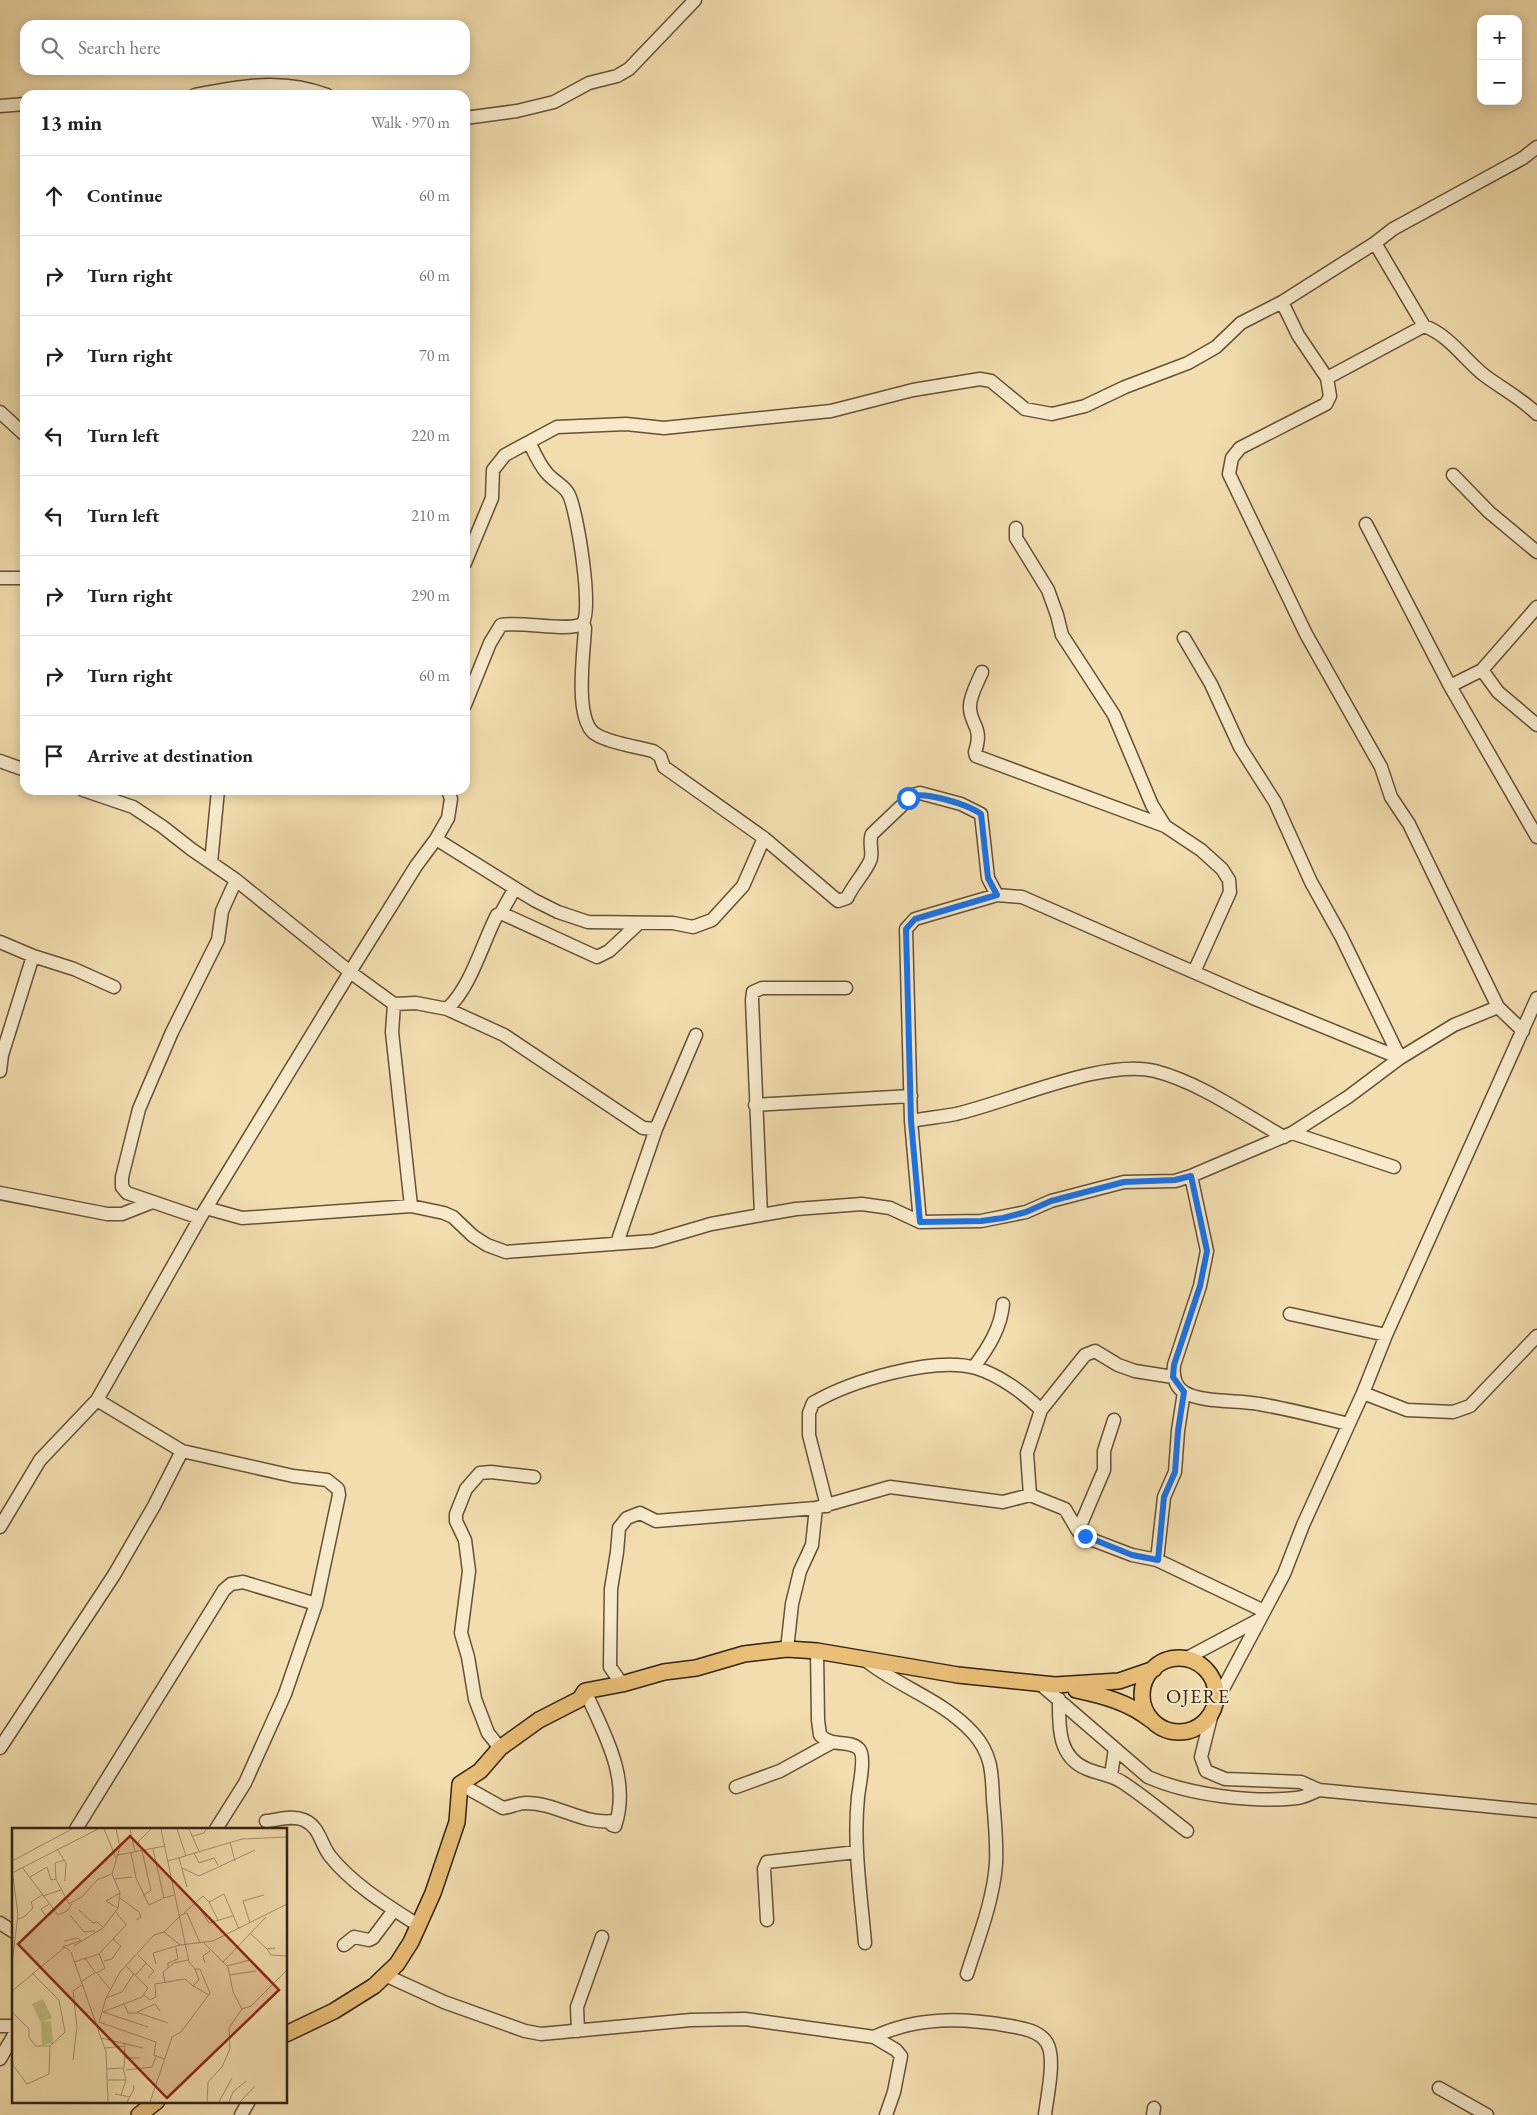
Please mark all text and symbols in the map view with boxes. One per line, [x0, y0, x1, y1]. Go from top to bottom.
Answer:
map controls [1477, 15, 1522, 105]
button: + [1477, 15, 1522, 60]
search box [20, 20, 470, 75]
icon: search [38, 34, 66, 62]
text: Search here [78, 35, 160, 60]
button: − [1477, 60, 1522, 105]
text: 13 min [40, 109, 102, 136]
text: Walk · 970 m [371, 112, 450, 133]
icon: ahead [40, 182, 68, 210]
text: Continue [87, 183, 162, 208]
text: 60 m [419, 185, 450, 206]
icon: right [40, 262, 68, 290]
text: Turn right [87, 263, 173, 288]
text: 60 m [419, 265, 450, 286]
icon: right [40, 342, 68, 370]
text: Turn right [87, 343, 173, 368]
text: 70 m [419, 345, 450, 366]
icon: left [40, 422, 68, 450]
text: Turn left [87, 423, 159, 448]
text: 220 m [411, 425, 450, 446]
icon: left [40, 502, 68, 530]
text: Turn left [87, 503, 159, 528]
text: 210 m [411, 505, 450, 526]
icon: right [40, 582, 68, 610]
text: Turn right [87, 583, 173, 608]
text: 290 m [411, 585, 450, 606]
icon: right [40, 662, 68, 690]
text: Turn right [87, 663, 173, 688]
text: 60 m [419, 665, 450, 686]
icon: arrive [40, 742, 68, 770]
text: Arrive at destination [87, 743, 253, 768]
route start [897, 787, 920, 810]
route end [1074, 1525, 1097, 1548]
district label: OJERE [1166, 1683, 1230, 1709]
inset map [12, 1828, 288, 2102]

